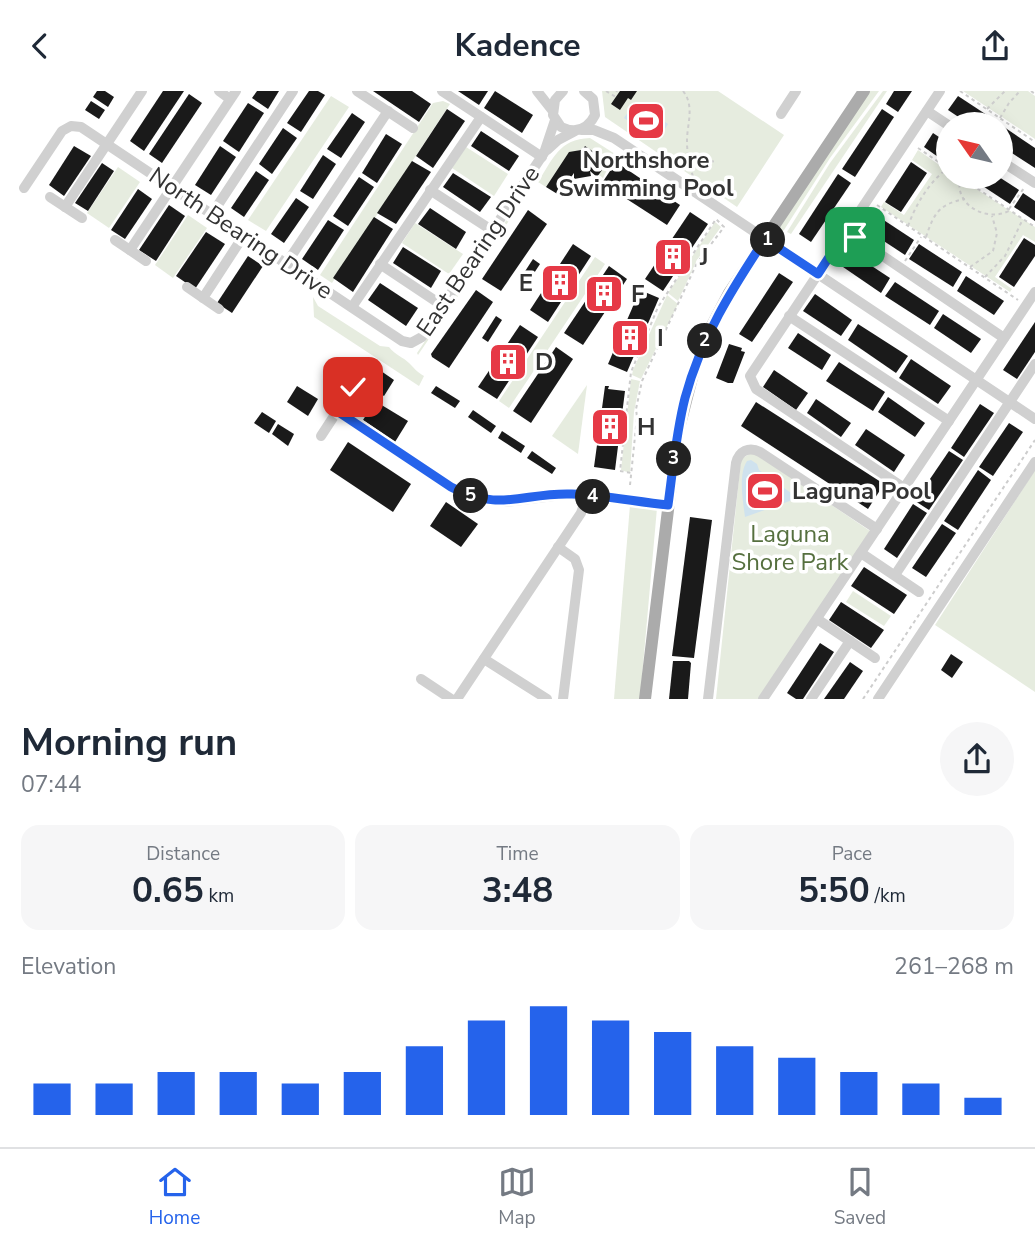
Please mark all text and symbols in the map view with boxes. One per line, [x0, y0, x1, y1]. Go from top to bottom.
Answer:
text: Kadence [454, 24, 581, 67]
icon: back [21, 27, 59, 65]
icon: share [976, 27, 1014, 65]
sports icon: Northshore Swimming Pool [625, 100, 667, 142]
north arrow [936, 112, 1013, 189]
map controls [936, 112, 1013, 189]
place label: Northshore Swimming Pool [558, 144, 734, 204]
street label: North Bearing Drive [143, 160, 339, 306]
street label: East Bearing Drive [410, 160, 546, 342]
pin [825, 207, 885, 267]
icon: arrive [836, 218, 874, 256]
pin: 1 [750, 223, 786, 257]
text: 1 [762, 226, 773, 252]
building icon: J [652, 236, 694, 278]
place label: J [699, 241, 709, 273]
building icon: E [539, 262, 581, 304]
place label: E [519, 269, 533, 297]
building icon: F [583, 273, 625, 315]
place label: F [631, 278, 645, 310]
building icon: I [609, 317, 651, 359]
place label: I [657, 322, 664, 354]
pin: 2 [688, 323, 722, 359]
text: 2 [699, 327, 710, 353]
building icon: D [487, 341, 529, 383]
place label: D [535, 346, 553, 378]
pin [323, 357, 383, 417]
icon: check [334, 368, 372, 406]
building icon: H [589, 406, 631, 448]
place label: H [637, 411, 656, 443]
pin: 3 [656, 441, 692, 477]
text: 3 [668, 445, 679, 471]
sports icon: Laguna Pool [744, 470, 786, 512]
place label: Laguna Pool [792, 475, 931, 507]
pin: 5 [454, 479, 489, 513]
pin: 4 [576, 479, 610, 515]
text: 5 [465, 482, 476, 508]
text: 4 [587, 483, 598, 509]
park label: Laguna Shore Park [731, 518, 850, 578]
text: Morning run [21, 717, 237, 768]
button: share [940, 722, 1014, 796]
text: 07:44 [21, 769, 81, 800]
text: Distance [146, 841, 220, 867]
text: Time [496, 841, 539, 867]
text: Pace [832, 841, 872, 867]
text: 0.65 [132, 867, 204, 914]
text: 3:48 [482, 867, 553, 914]
text: 5:50 [798, 867, 870, 914]
text: km [204, 883, 234, 909]
text: /km [870, 883, 906, 909]
text: Elevation [21, 951, 116, 982]
text: 261–268 m [894, 951, 1014, 982]
tab: Home [149, 1163, 200, 1231]
tab: Map [498, 1163, 536, 1231]
tab: Saved [834, 1163, 886, 1231]

